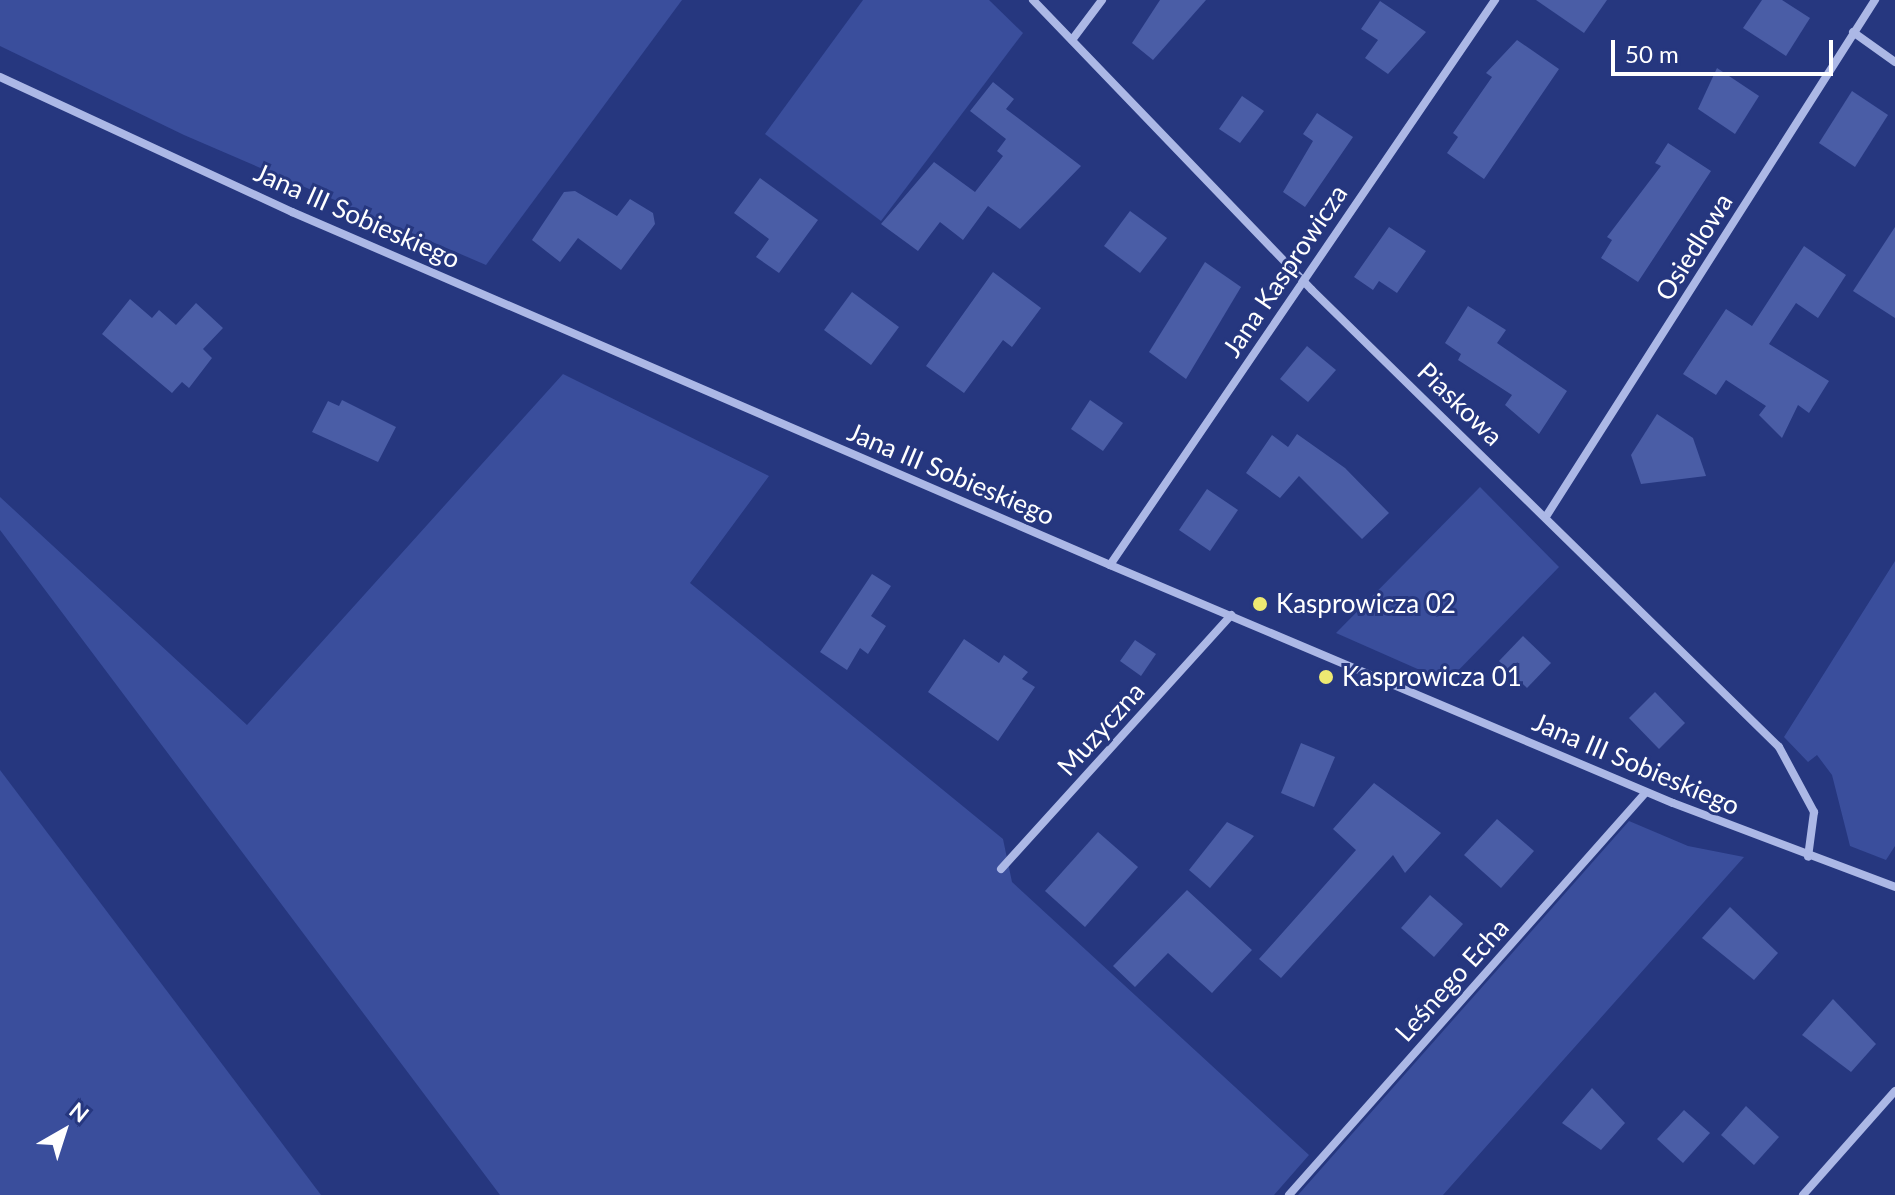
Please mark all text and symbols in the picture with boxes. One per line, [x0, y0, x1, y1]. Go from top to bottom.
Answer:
scale bar [1615, 24, 1837, 74]
text: 50 m [1625, 39, 1679, 68]
street label: Jana III Sobieskiego [249, 157, 465, 275]
street label: Jana Kasprowicza [1216, 179, 1354, 363]
street label: Osiedlowa [1649, 188, 1739, 306]
street label: Piaskowa [1411, 356, 1509, 452]
street label: Jana III Sobieskiego [843, 416, 1059, 532]
place label: Kasprowicza 02 [1276, 588, 1456, 620]
marker: Kasprowicza 02 [1251, 595, 1269, 613]
place label: Kasprowicza 01 [1342, 661, 1522, 693]
marker: Kasprowicza 01 [1317, 668, 1335, 686]
street label: Muzyczna [1051, 676, 1151, 782]
street label: Jana III Sobieskiego [1528, 706, 1744, 822]
street label: Leśnego Echa [1389, 912, 1515, 1048]
north arrow [24, 1091, 104, 1171]
text: N [64, 1096, 94, 1128]

